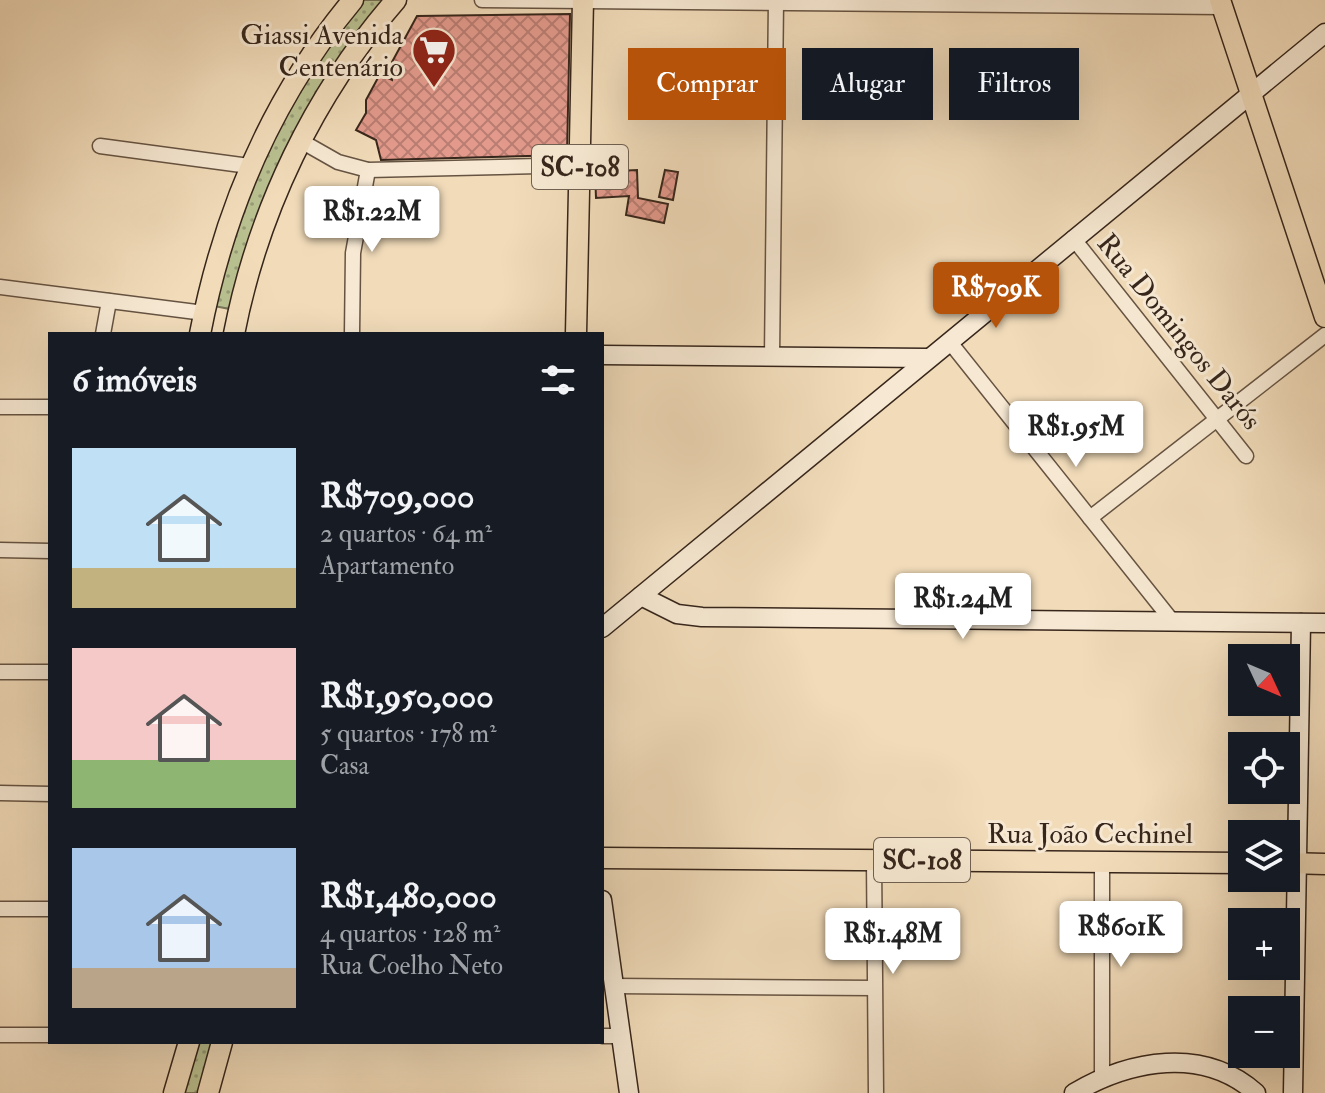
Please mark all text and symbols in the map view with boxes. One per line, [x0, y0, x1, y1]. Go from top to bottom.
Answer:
place label: Giassi Avenida Centenário [240, 18, 403, 85]
supermarket icon: Giassi Avenida Centenário [410, 26, 458, 89]
chip: Comprar [628, 48, 786, 120]
chip: Alugar [802, 48, 933, 120]
chip: Filtros [949, 48, 1079, 120]
road number: SC-108 [532, 145, 628, 189]
pin: R$1.22M [298, 186, 446, 254]
text: R$1.22M [322, 196, 422, 228]
street label: Rua Domingos Darós [1089, 227, 1269, 437]
pin: R$709K [931, 262, 1061, 330]
text: R$709K [951, 272, 1041, 304]
icon: filters [536, 358, 580, 402]
text: 6 imóveis [72, 359, 197, 402]
pin: R$1.95M [1002, 401, 1150, 469]
text: R$1.95M [1027, 411, 1125, 443]
text: R$709,000 [320, 475, 474, 518]
icon: home [136, 480, 232, 576]
text: 2 quartos · 64 m² [320, 518, 492, 550]
text: Apartamento [320, 550, 454, 582]
pin: R$1.24M [889, 573, 1037, 641]
text: R$1.24M [913, 583, 1013, 615]
north arrow [1228, 644, 1300, 716]
map controls [1228, 644, 1300, 1068]
text: R$1,950,000 [320, 675, 494, 718]
icon: home [136, 680, 232, 776]
text: 5 quartos · 178 m² [320, 718, 497, 750]
button: locate [1228, 732, 1300, 804]
text: Casa [320, 750, 369, 782]
street label: Rua João Cechinel [987, 817, 1193, 852]
button: layers [1228, 820, 1300, 892]
road number: SC-108 [874, 838, 970, 882]
text: R$1,480,000 [320, 875, 497, 918]
icon: home [136, 880, 232, 976]
pin: R$601K [1056, 901, 1186, 969]
pin: R$1.48M [819, 908, 967, 976]
button: + [1228, 908, 1300, 980]
text: R$601K [1077, 911, 1165, 943]
text: 4 quartos · 128 m² [320, 918, 500, 950]
text: R$1.48M [843, 918, 943, 950]
text: Rua Coelho Neto [320, 950, 503, 982]
button: − [1228, 996, 1300, 1068]

